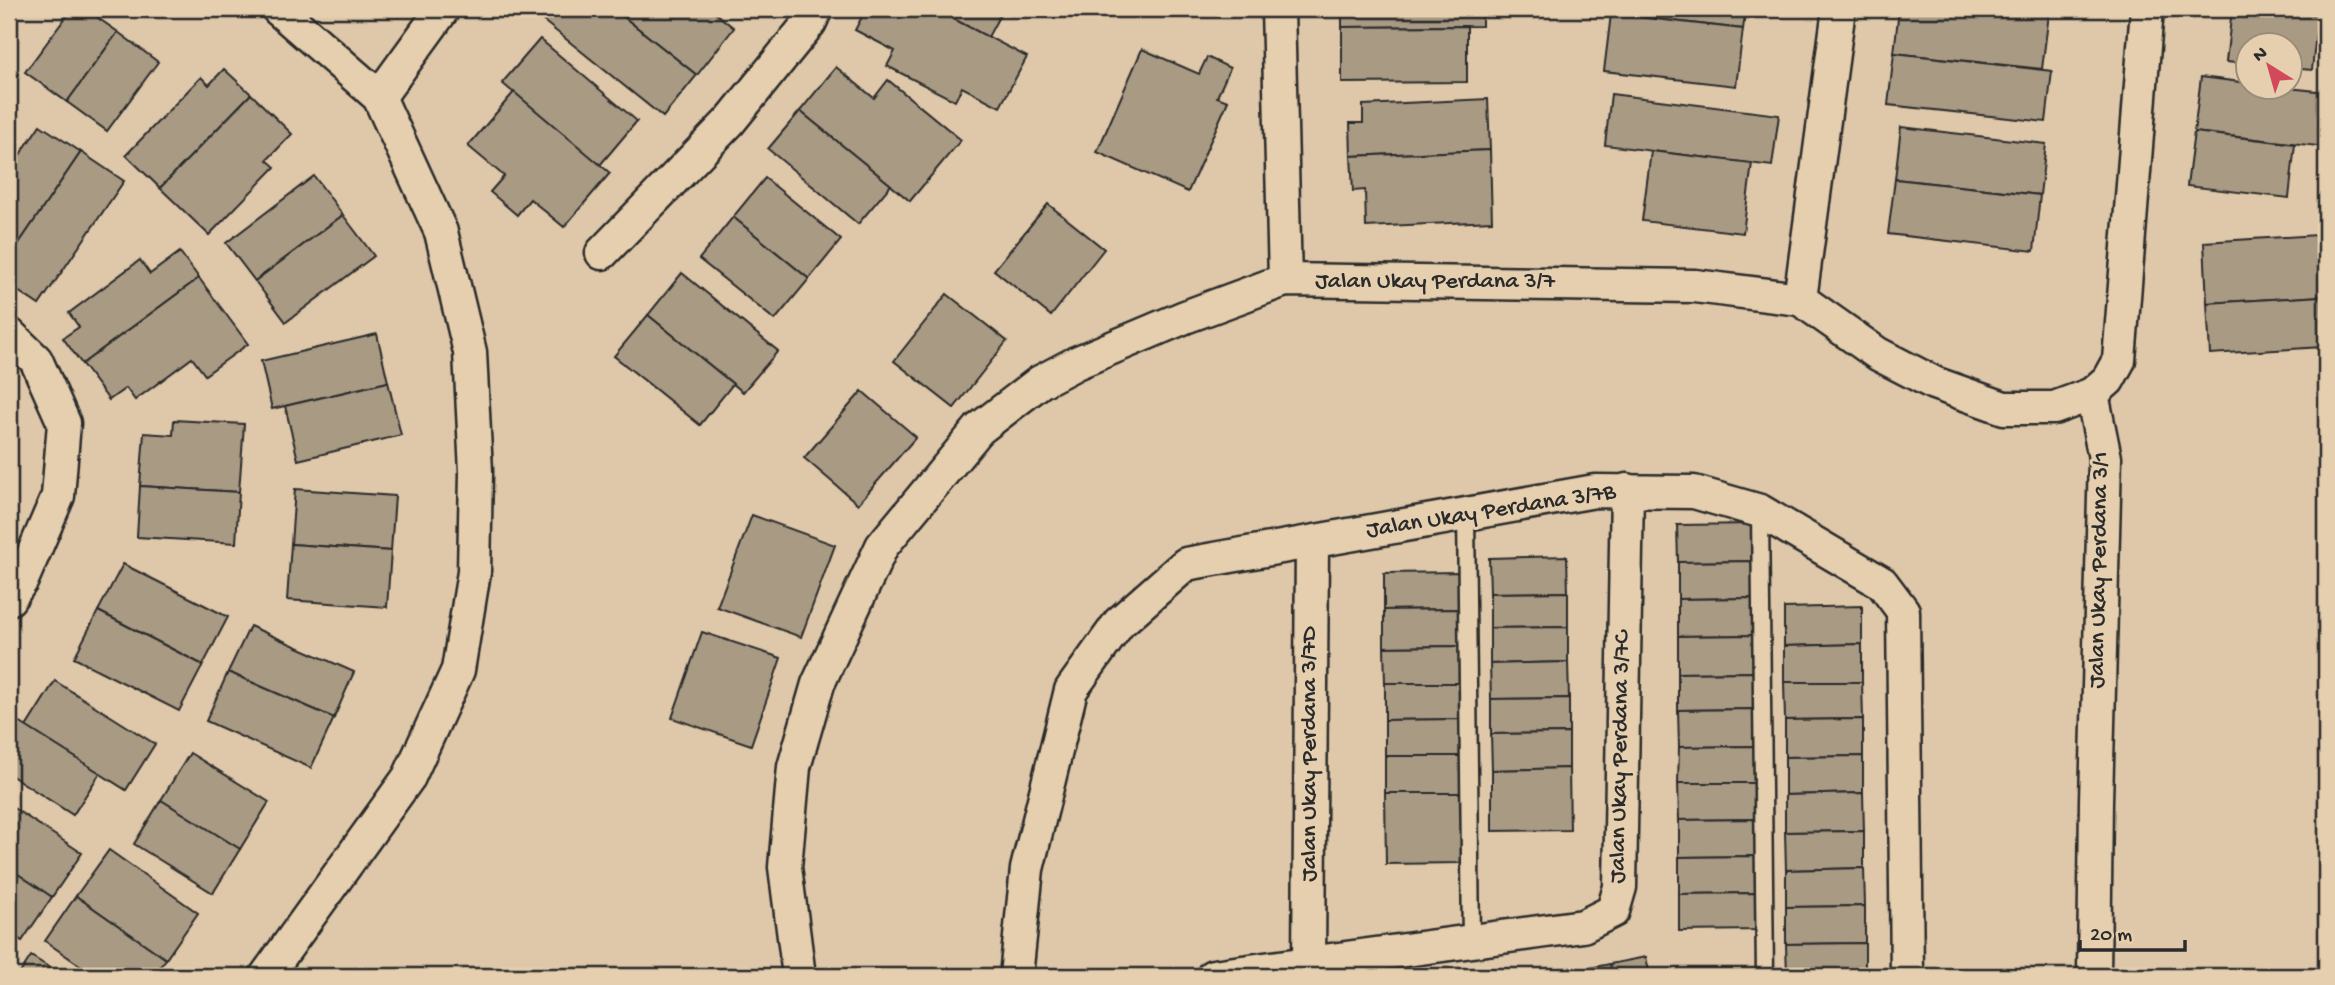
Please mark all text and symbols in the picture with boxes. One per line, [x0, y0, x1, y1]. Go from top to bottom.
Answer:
north arrow [2234, 32, 2304, 102]
text: N [2249, 42, 2273, 68]
street label: Jalan Ukay Perdana 3/7 [1315, 268, 1555, 297]
street label: Jalan Ukay Perdana 3/1 [2083, 451, 2117, 689]
street label: Jalan Ukay Perdana 3/7B [1364, 478, 1618, 546]
street label: Jalan Ukay Perdana 3/7D [1296, 626, 1325, 882]
street label: Jalan Ukay Perdana 3/7C [1604, 628, 1638, 884]
scale bar [2080, 908, 2184, 952]
text: 20 m [2090, 924, 2132, 949]

